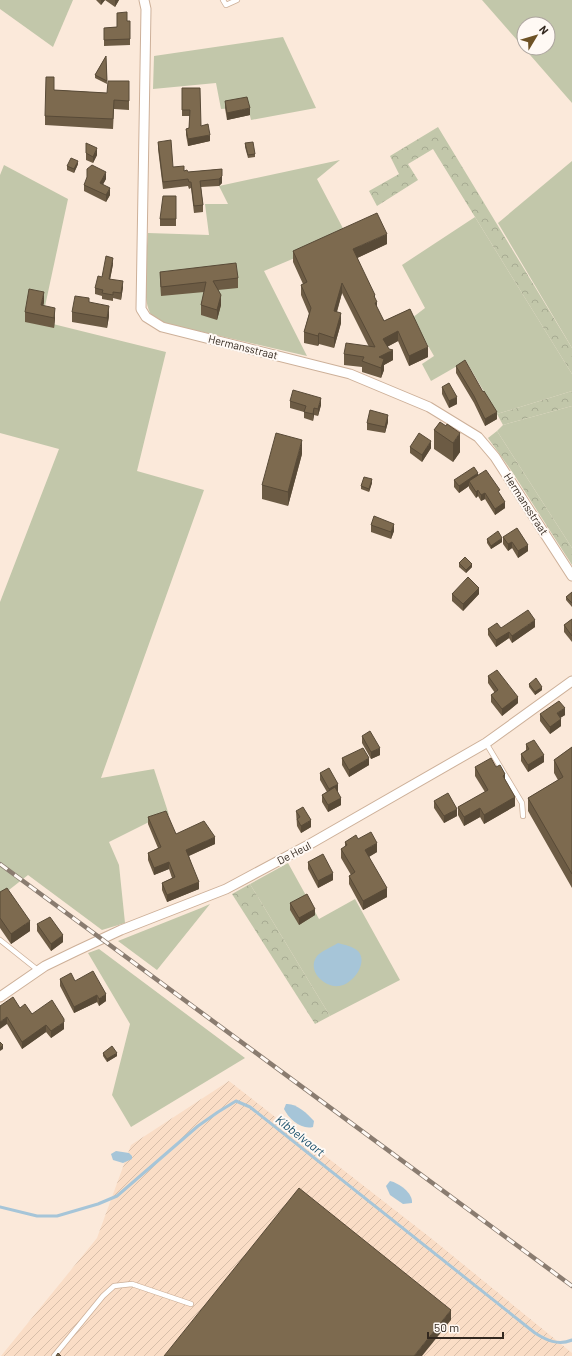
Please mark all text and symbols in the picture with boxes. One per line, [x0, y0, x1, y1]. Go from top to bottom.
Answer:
north arrow [516, 16, 556, 56]
text: N [537, 23, 552, 36]
street label: Hermansstraat [207, 332, 279, 361]
street label: Hermansstraat [502, 470, 551, 537]
street label: De Heul [275, 838, 313, 867]
water label: Kibbelvaart [273, 1112, 328, 1159]
scale bar [428, 1314, 503, 1340]
text: 50 m [434, 1320, 459, 1334]

